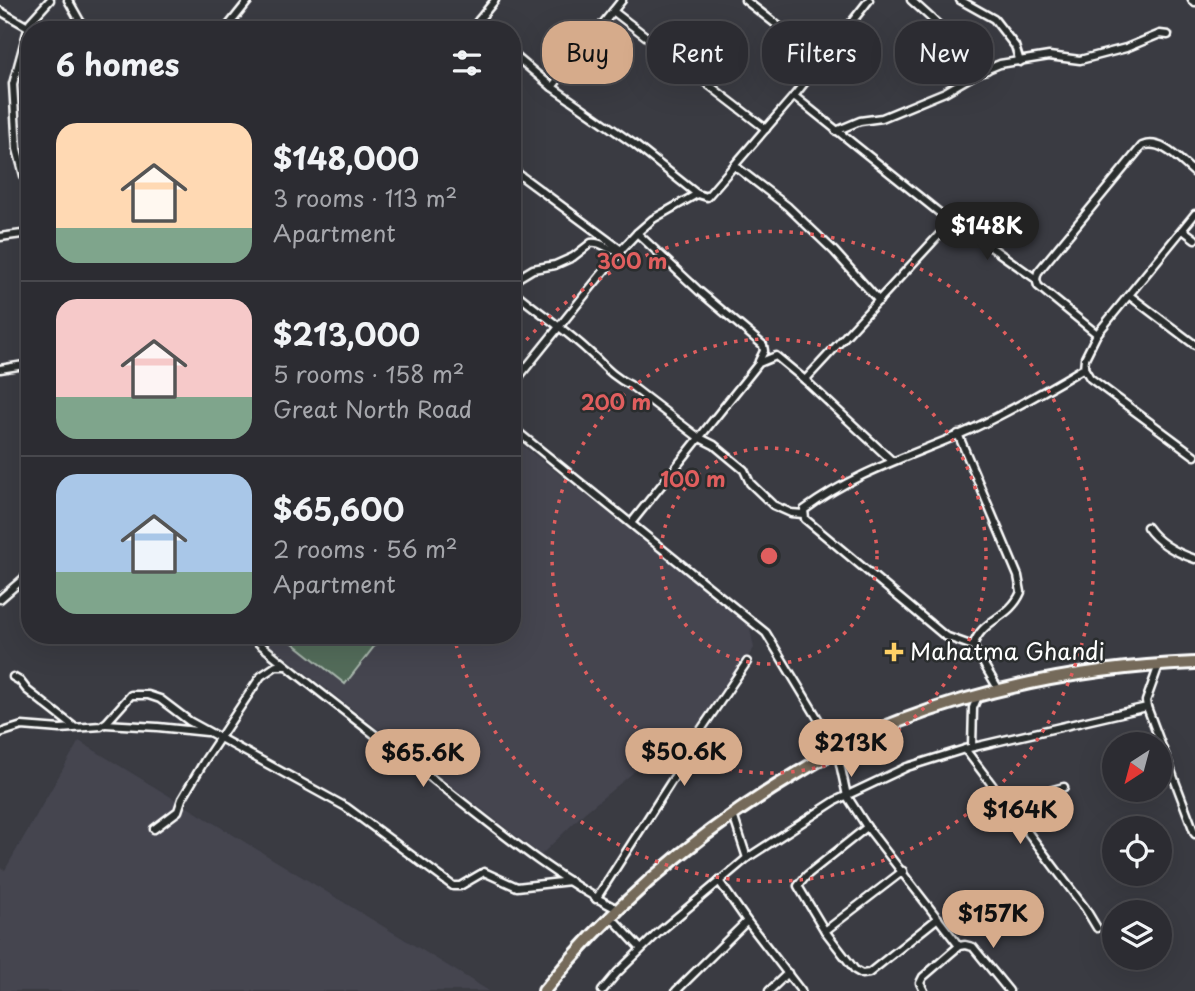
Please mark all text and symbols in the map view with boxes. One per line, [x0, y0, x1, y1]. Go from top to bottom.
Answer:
chip: Buy [542, 21, 633, 84]
chip: Rent [647, 21, 748, 84]
chip: Filters [762, 21, 881, 84]
chip: New [895, 21, 993, 84]
text: 6 homes [56, 41, 179, 86]
icon: filters [448, 44, 486, 82]
text: $148,000 [273, 135, 419, 180]
icon: home [112, 151, 196, 235]
text: 3 rooms · 113 m² [273, 180, 457, 215]
pin: $148K [938, 202, 1036, 262]
text: $148K [951, 207, 1023, 242]
text: Apartment [273, 215, 396, 250]
text: 300 m [597, 244, 667, 276]
text: $213,000 [273, 311, 420, 356]
icon: home [112, 327, 196, 411]
text: 5 rooms · 158 m² [273, 356, 465, 391]
text: 200 m [581, 385, 651, 417]
text: Great North Road [273, 391, 472, 426]
text: 100 m [660, 462, 726, 494]
text: $65,600 [273, 486, 404, 531]
icon: home [112, 502, 196, 586]
text: 2 rooms · 56 m² [273, 531, 458, 566]
centre of rings [757, 544, 781, 568]
text: Apartment [273, 566, 396, 601]
place label: Mahatma Ghandi [910, 633, 1105, 668]
marker: Mahatma Ghandi [884, 642, 904, 662]
pin: $213K [802, 720, 900, 779]
text: $213K [815, 724, 887, 759]
pin: $50.6K [627, 728, 741, 788]
pin: $65.6K [366, 730, 480, 789]
north arrow [1102, 732, 1172, 802]
map controls [1102, 732, 1172, 970]
text: $50.6K [641, 733, 727, 768]
text: $65.6K [381, 734, 465, 769]
pin: $164K [971, 786, 1069, 846]
text: $164K [983, 791, 1057, 826]
button: locate [1102, 816, 1172, 886]
pin: $157K [944, 890, 1042, 950]
text: $157K [958, 895, 1028, 930]
button: layers [1102, 900, 1172, 970]

